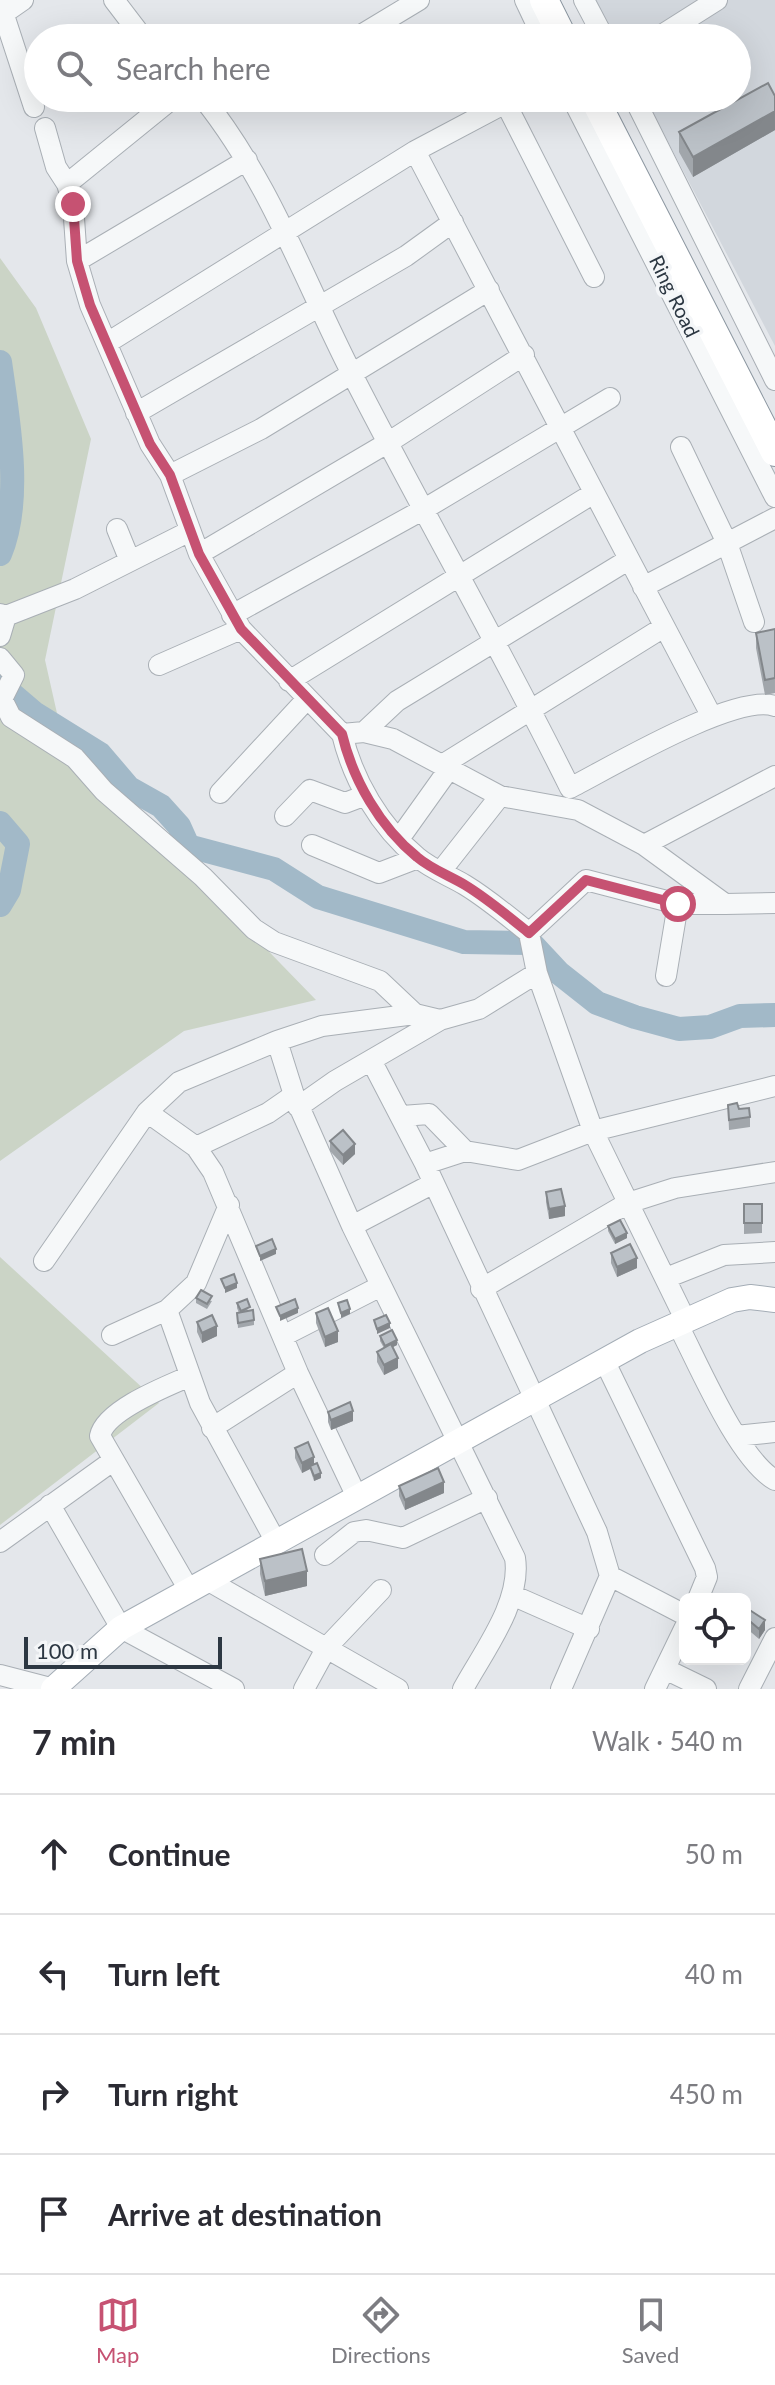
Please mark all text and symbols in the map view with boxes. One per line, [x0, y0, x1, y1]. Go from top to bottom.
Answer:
search box [24, 24, 751, 112]
icon: search [52, 46, 96, 90]
text: Search here [116, 50, 271, 86]
route end [55, 186, 91, 222]
street label: Ring Road [645, 251, 705, 341]
route start [660, 886, 696, 922]
map controls [679, 1593, 751, 1665]
button: locate [679, 1593, 751, 1665]
scale bar [24, 1633, 222, 1669]
text: 100 m [36, 1637, 98, 1664]
text: 7 min [32, 1721, 116, 1762]
text: Walk · 540 m [592, 1725, 743, 1757]
icon: ahead [32, 1832, 76, 1876]
text: Continue [108, 1836, 231, 1872]
text: 50 m [685, 1838, 743, 1870]
icon: left [32, 1952, 76, 1996]
text: Turn left [108, 1956, 220, 1992]
text: 40 m [685, 1958, 743, 1990]
icon: right [32, 2072, 76, 2116]
text: Turn right [108, 2076, 238, 2112]
text: 450 m [670, 2078, 743, 2110]
icon: arrive [32, 2192, 76, 2236]
text: Arrive at destination [108, 2196, 382, 2232]
tab: Map [96, 2293, 140, 2368]
tab: Directions [331, 2293, 430, 2368]
tab: Saved [622, 2293, 679, 2368]

